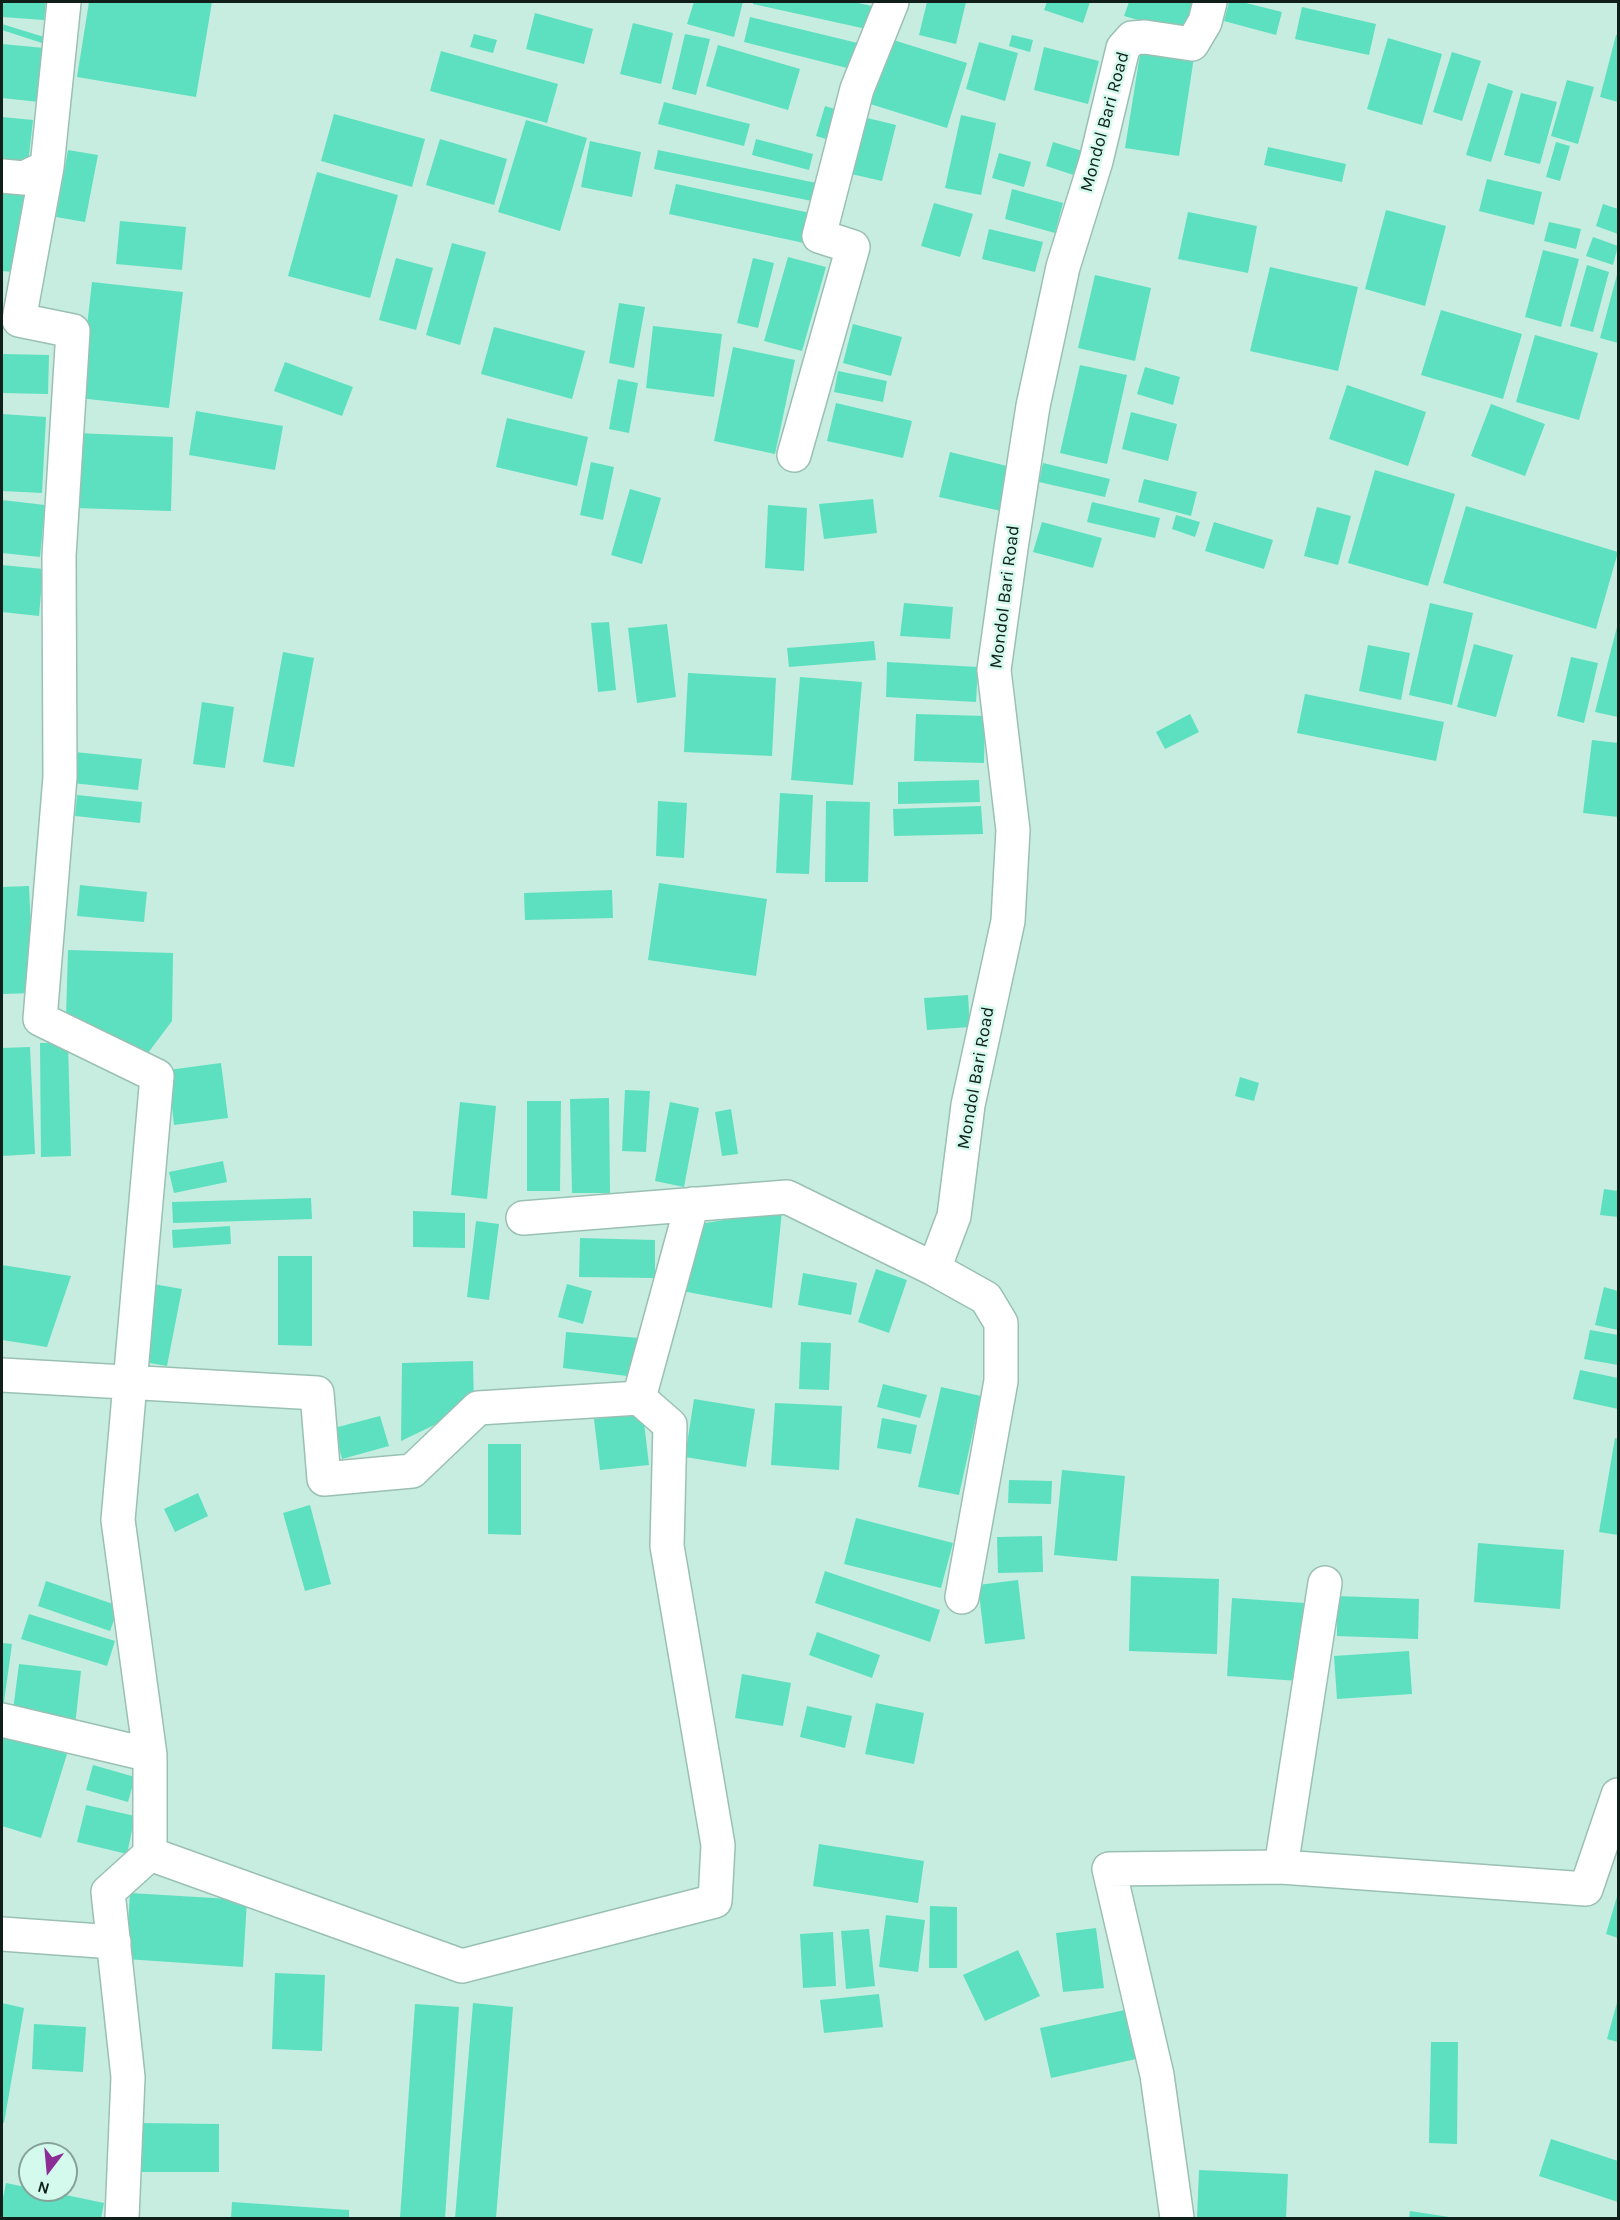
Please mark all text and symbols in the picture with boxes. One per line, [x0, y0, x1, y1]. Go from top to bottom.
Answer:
street label: Mondol Bari Road [1076, 49, 1134, 195]
street label: Mondol Bari Road [985, 524, 1025, 670]
street label: Mondol Bari Road [953, 1005, 999, 1151]
north arrow [18, 2142, 78, 2202]
text: N [35, 2177, 52, 2199]

